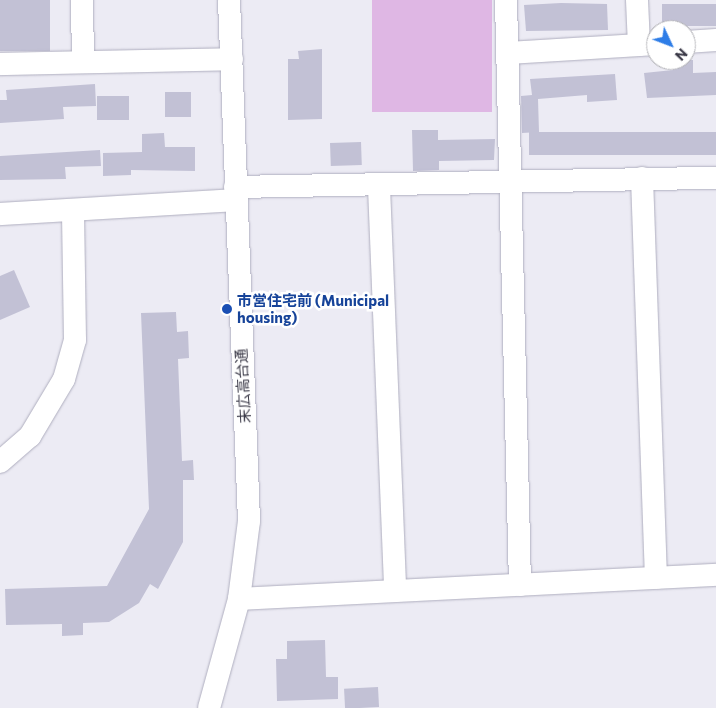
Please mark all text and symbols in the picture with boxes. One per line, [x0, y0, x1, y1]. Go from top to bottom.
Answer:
north arrow [646, 20, 696, 70]
text: N [672, 45, 691, 65]
place label: 市営住宅前 (Municipal housing) [237, 291, 389, 326]
marker: 市営住宅前 (Municipal housing) [221, 303, 233, 315]
street label: 末広高台通 [232, 348, 254, 424]

